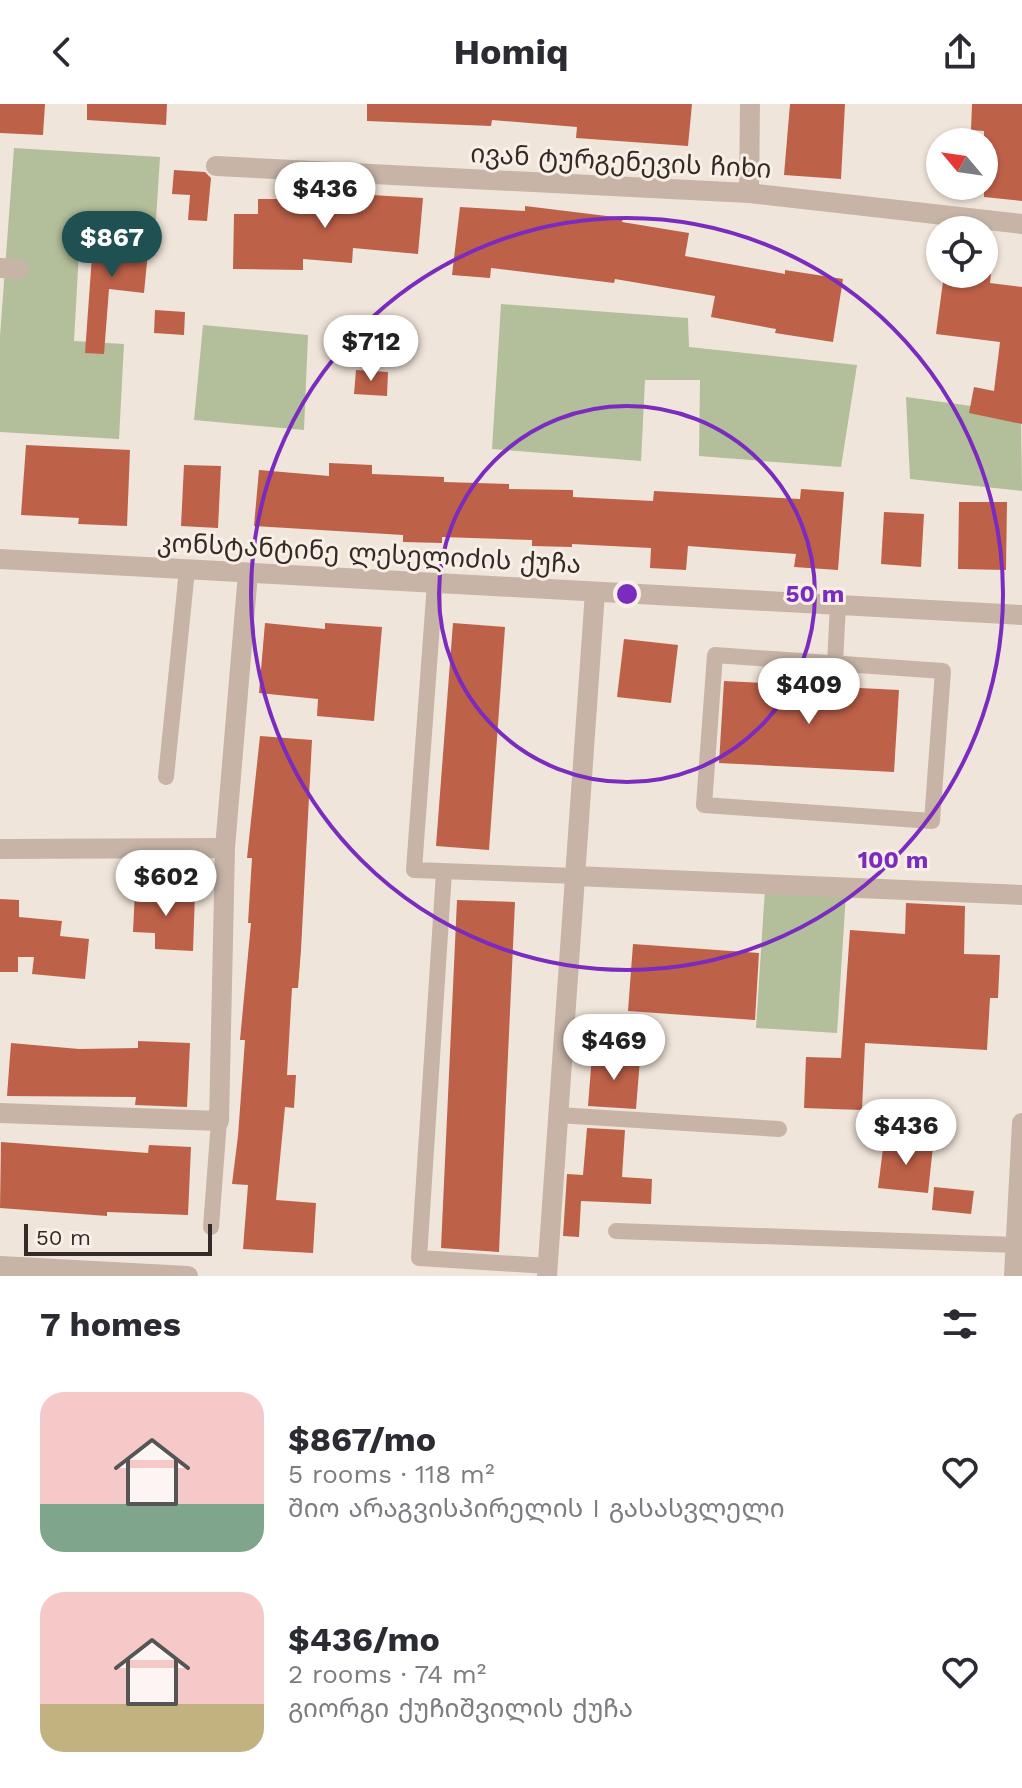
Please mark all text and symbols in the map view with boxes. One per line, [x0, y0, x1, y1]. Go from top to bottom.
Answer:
icon: back [40, 30, 84, 74]
icon: share [938, 30, 982, 74]
text: Homiq [453, 31, 569, 73]
north arrow [926, 128, 998, 200]
map controls [926, 128, 998, 288]
street label: ივან ტურგენევის ჩიხი [470, 138, 772, 184]
pin: $436 [278, 162, 372, 230]
text: $436 [293, 173, 357, 203]
pin: $867 [65, 211, 159, 279]
button: locate [926, 216, 998, 288]
text: $867 [80, 222, 144, 252]
pin: $712 [324, 315, 418, 383]
text: $712 [341, 326, 401, 356]
street label: კონსტანტინე ლესელიძის ქუჩა [156, 527, 582, 580]
centre of rings [613, 580, 641, 608]
text: 50 m [786, 580, 844, 608]
pin: $409 [762, 658, 856, 726]
text: $409 [776, 669, 842, 699]
text: 100 m [858, 846, 928, 874]
pin: $602 [119, 850, 213, 918]
text: $602 [134, 861, 198, 891]
pin: $469 [567, 1014, 661, 1082]
text: $469 [581, 1025, 647, 1055]
pin: $436 [859, 1099, 953, 1167]
text: $436 [874, 1110, 938, 1140]
scale bar [24, 1220, 212, 1256]
text: 50 m [36, 1225, 91, 1250]
icon: filters [938, 1302, 982, 1346]
text: 7 homes [40, 1304, 181, 1344]
text: $867/mo [288, 1419, 436, 1459]
icon: home [104, 1424, 200, 1520]
icon: heart [938, 1450, 982, 1494]
text: 5 rooms · 118 m² [288, 1459, 494, 1489]
text: შიო არაგვისპირელის I გასასვლელი [288, 1493, 785, 1523]
text: $436/mo [288, 1619, 440, 1659]
icon: home [104, 1624, 200, 1720]
icon: heart [938, 1650, 982, 1694]
text: 2 rooms · 74 m² [288, 1659, 486, 1689]
text: გიორგი ქუჩიშვილის ქუჩა [288, 1693, 633, 1723]

